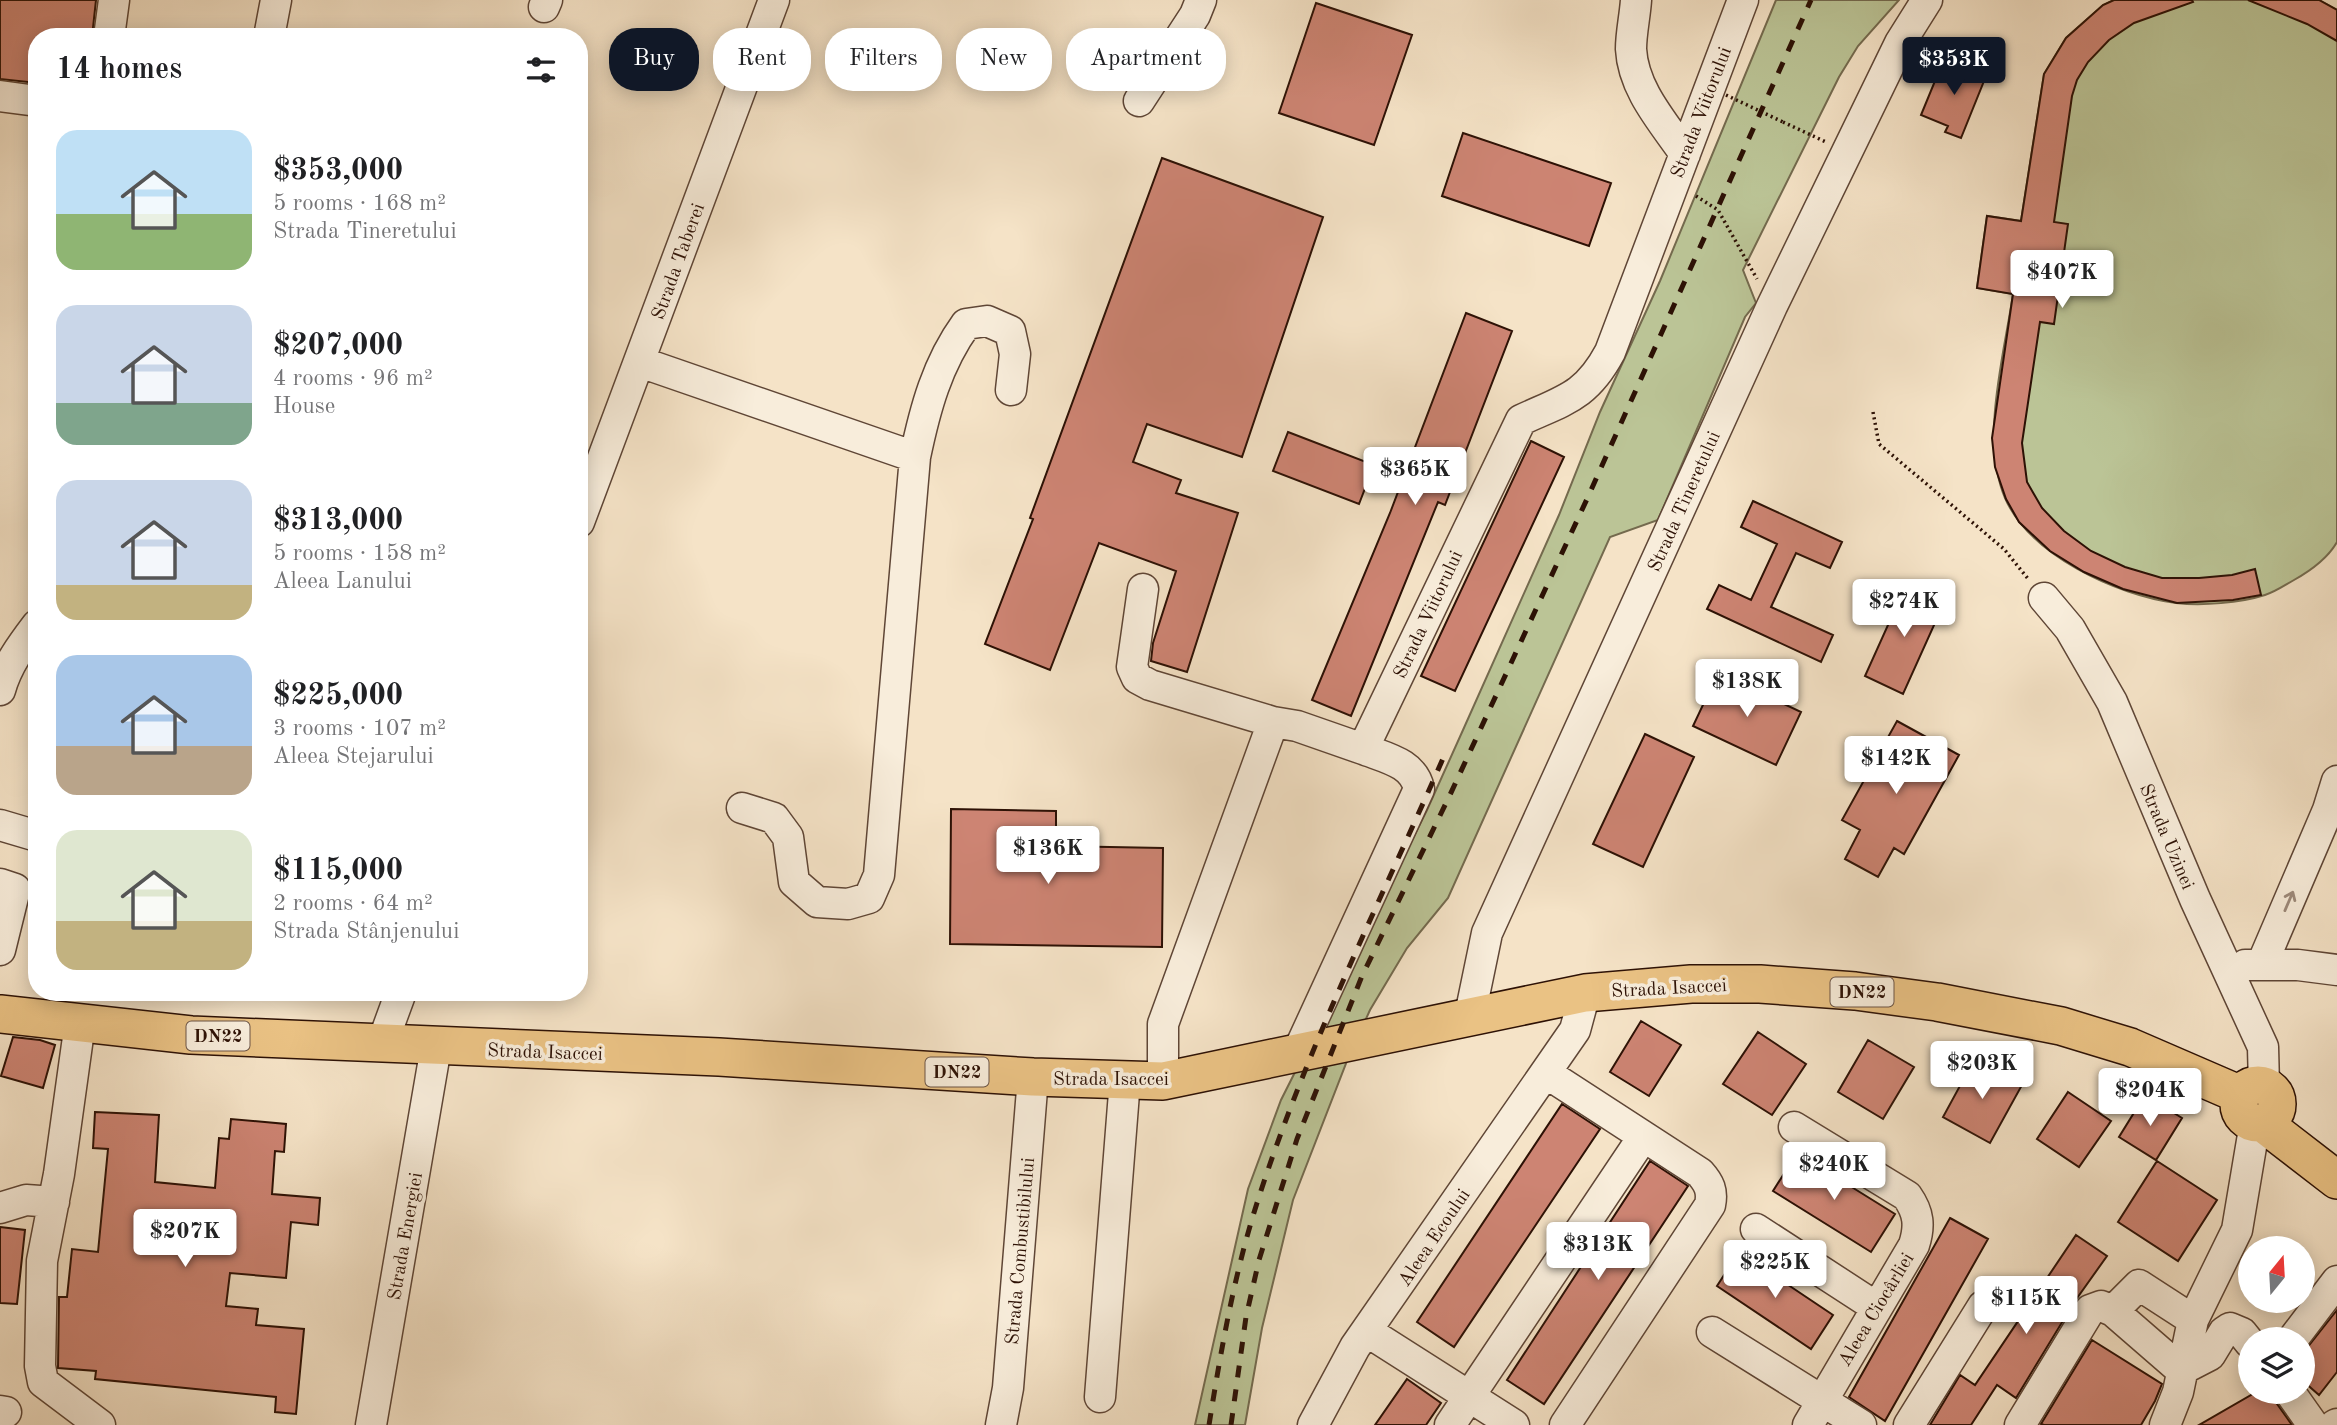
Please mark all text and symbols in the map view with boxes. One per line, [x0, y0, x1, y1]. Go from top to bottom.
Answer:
chip: Buy [609, 28, 699, 91]
chip: Rent [713, 28, 811, 91]
chip: Filters [825, 28, 942, 91]
chip: New [956, 28, 1052, 91]
chip: Apartment [1066, 28, 1226, 91]
pin: $353K [1905, 38, 2003, 97]
street label: Strada Viitorului [1669, 45, 1736, 181]
text: $353K [1918, 48, 1990, 71]
icon: filters [522, 51, 560, 89]
text: 14 homes [56, 55, 182, 85]
text: $353,000 [273, 156, 403, 186]
icon: home [112, 158, 196, 242]
text: 5 rooms · 168 m² [273, 192, 446, 215]
street label: Strada Taberei [650, 201, 709, 323]
text: Strada Tineretului [273, 220, 457, 243]
pin: $407K [2013, 250, 2111, 310]
text: $407K [2026, 261, 2098, 284]
text: $207,000 [273, 331, 403, 361]
icon: home [112, 333, 196, 417]
text: 4 rooms · 96 m² [273, 367, 433, 390]
text: House [273, 395, 335, 418]
street label: Strada Tineretului [1646, 429, 1725, 575]
pin: $365K [1366, 448, 1464, 507]
text: $365K [1379, 458, 1451, 481]
text: $313,000 [273, 506, 403, 536]
icon: home [112, 508, 196, 592]
text: 5 rooms · 158 m² [273, 542, 446, 565]
street label: Strada Viitorului [1391, 548, 1467, 682]
text: Aleea Lanului [273, 570, 412, 593]
pin: $274K [1855, 580, 1953, 639]
text: $274K [1868, 590, 1940, 613]
pin: $138K [1698, 660, 1796, 719]
text: $138K [1711, 670, 1783, 693]
text: $225,000 [273, 681, 403, 711]
icon: home [112, 683, 196, 767]
text: 3 rooms · 107 m² [273, 717, 446, 740]
pin: $142K [1847, 736, 1945, 796]
text: Aleea Stejarului [273, 745, 434, 768]
text: $142K [1860, 747, 1932, 770]
street label: Strada Uzinei [2135, 781, 2196, 893]
pin: $136K [999, 826, 1097, 886]
text: $136K [1012, 837, 1084, 860]
text: $115,000 [273, 856, 403, 886]
icon: home [112, 858, 196, 942]
one-way arrow [2283, 891, 2296, 912]
text: 2 rooms · 64 m² [273, 892, 433, 915]
text: Strada Stânjenului [273, 920, 459, 943]
street label: Strada Isaccei [1611, 977, 1727, 1002]
road number: DN22 [1830, 978, 1894, 1007]
road number: DN22 [186, 1021, 249, 1050]
street label: Strada Isaccei [487, 1042, 603, 1065]
pin: $203K [1933, 1042, 2031, 1101]
text: $203K [1946, 1052, 2018, 1075]
road number: DN22 [926, 1058, 988, 1086]
pin: $204K [2101, 1068, 2199, 1128]
street label: Strada Isaccei [1053, 1071, 1169, 1090]
text: $204K [2114, 1079, 2186, 1102]
pin: $240K [1785, 1142, 1883, 1202]
text: $240K [1798, 1153, 1870, 1176]
street label: Strada Combustibilului [1004, 1157, 1039, 1346]
street label: Strada Energiei [386, 1171, 427, 1302]
street label: Aleea Ecoului [1396, 1186, 1475, 1291]
pin: $207K [136, 1210, 234, 1269]
text: $207K [149, 1220, 221, 1243]
pin: $313K [1549, 1222, 1647, 1282]
text: $313K [1562, 1233, 1634, 1256]
north arrow [2238, 1236, 2315, 1312]
map controls [2238, 1236, 2315, 1404]
pin: $225K [1726, 1240, 1824, 1300]
street label: Aleea Ciocârliei [1836, 1250, 1918, 1370]
text: $225K [1739, 1251, 1811, 1274]
pin: $115K [1977, 1276, 2075, 1336]
text: $115K [1990, 1287, 2062, 1310]
button: layers [2238, 1327, 2315, 1404]

